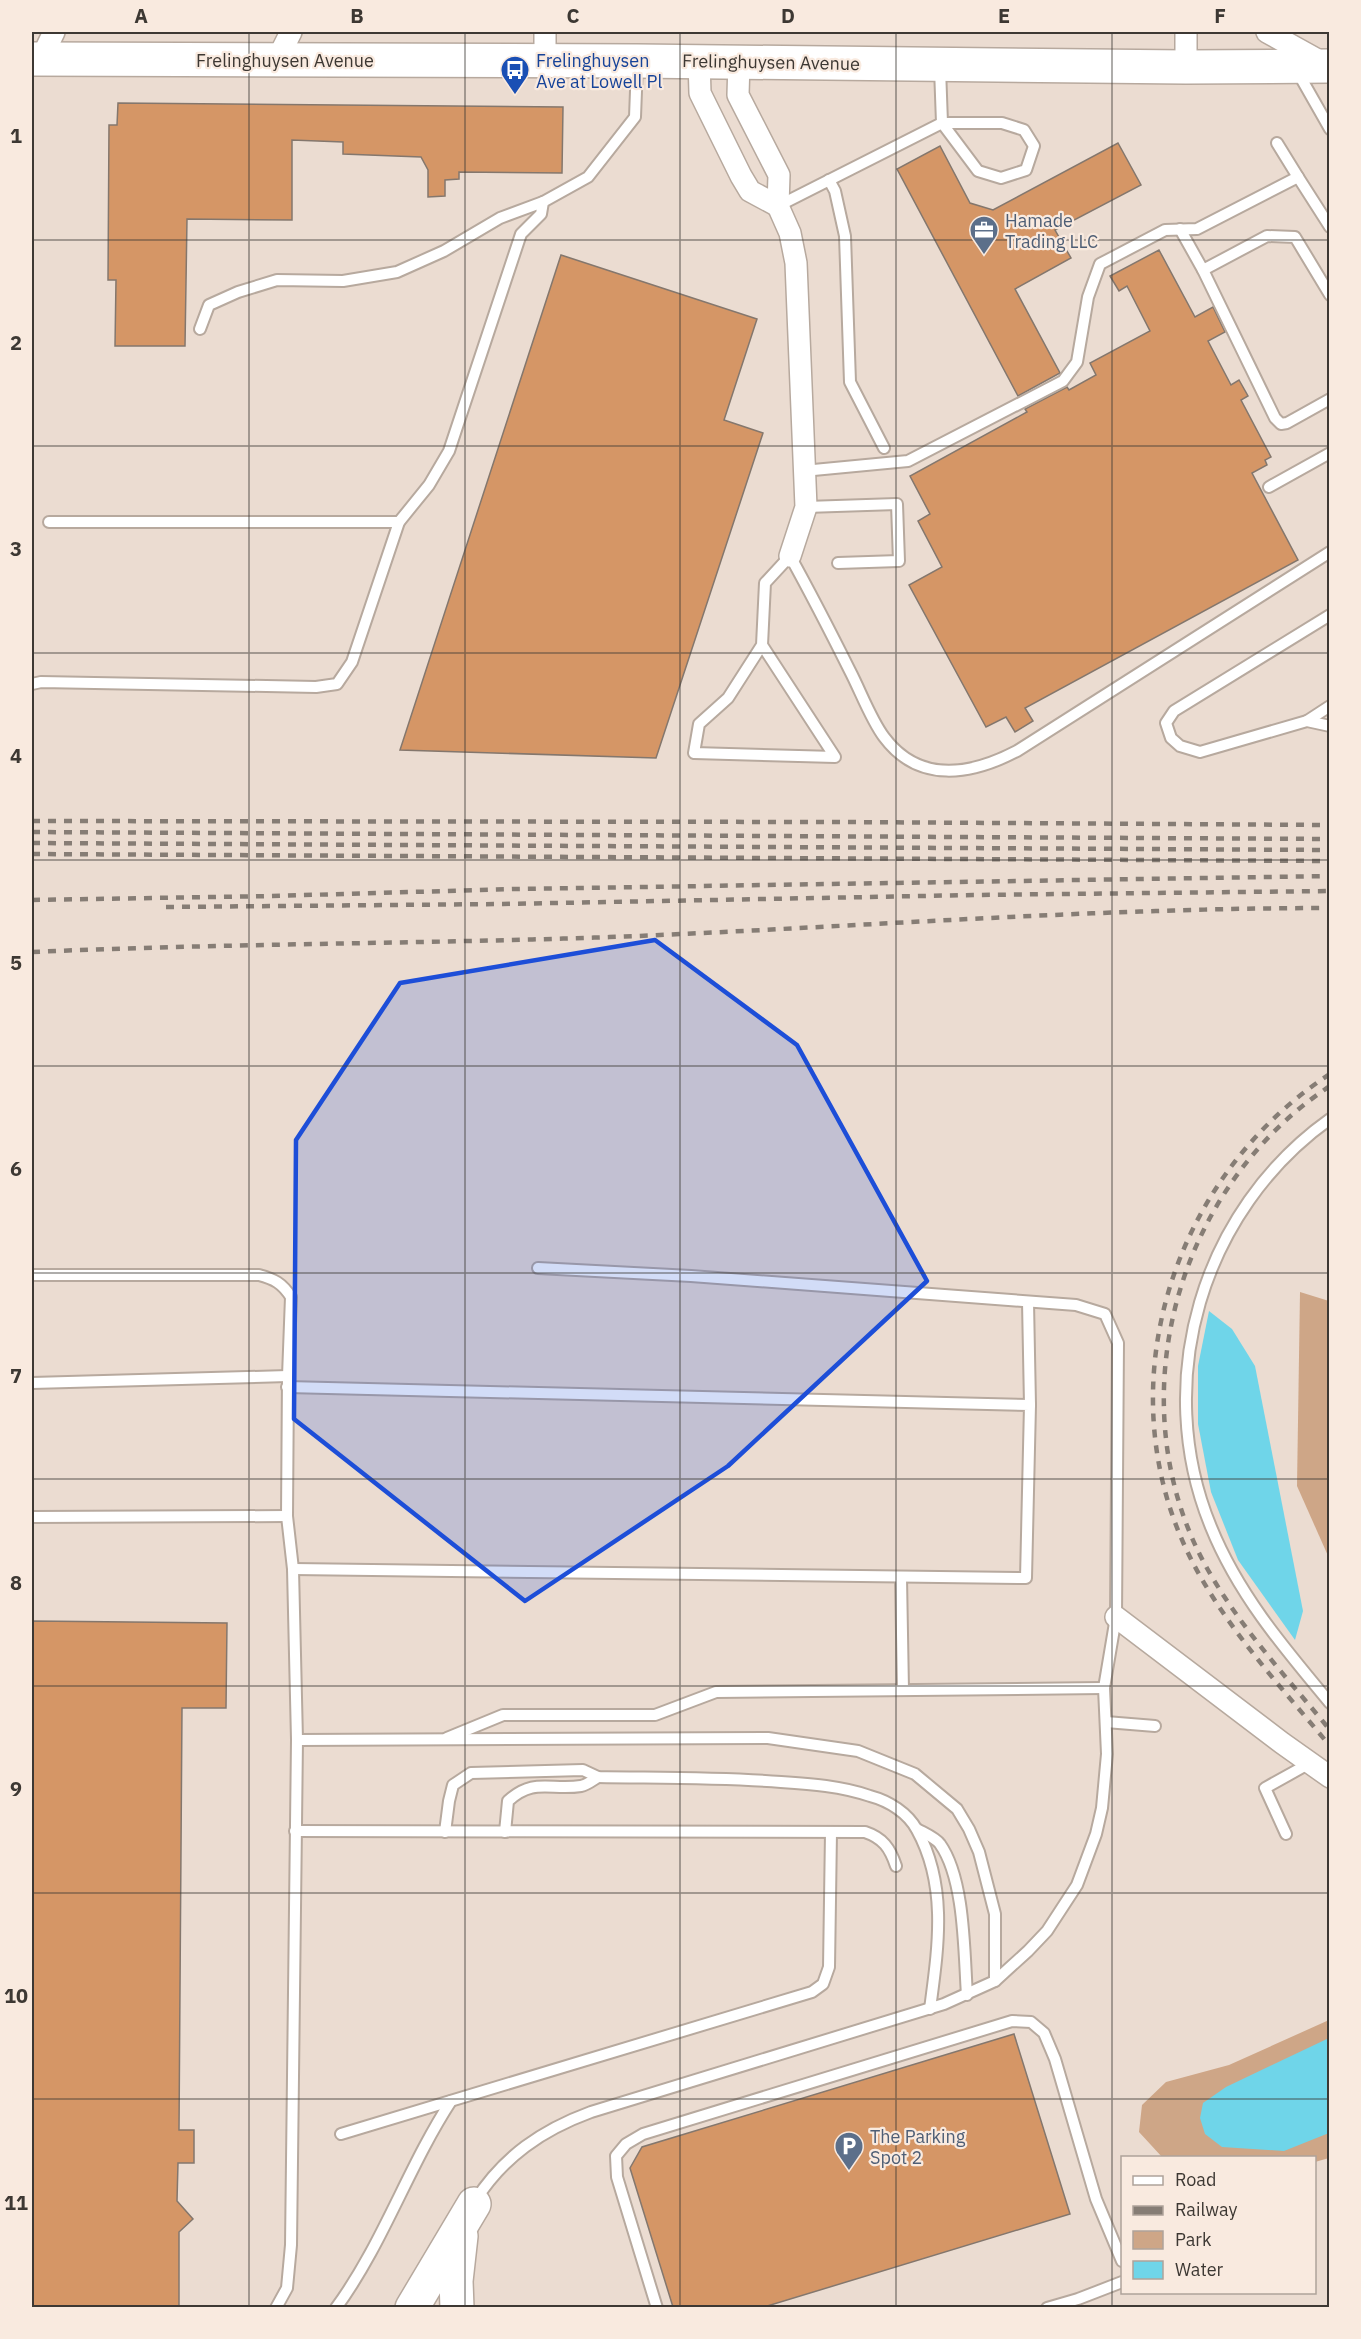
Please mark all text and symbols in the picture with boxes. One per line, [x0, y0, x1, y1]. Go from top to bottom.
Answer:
text: A [134, 2, 148, 29]
text: B [350, 2, 364, 29]
text: C [566, 2, 580, 29]
text: D [781, 2, 795, 29]
text: E [998, 2, 1010, 29]
text: F [1214, 2, 1226, 29]
street label: Frelinghuysen Avenue [196, 49, 374, 72]
place label: Frelinghuysen Ave at Lowell Pl [536, 49, 662, 93]
street label: Frelinghuysen Avenue [682, 49, 860, 75]
bus stop icon: Frelinghuysen Ave at Lowell Pl [499, 54, 531, 96]
text: 1 [10, 122, 22, 149]
place label: Hamade Trading LLC [1005, 209, 1098, 253]
office icon: Hamade Trading LLC [968, 214, 1000, 256]
text: 2 [10, 329, 22, 356]
text: 3 [10, 535, 22, 562]
text: 4 [10, 742, 22, 769]
text: 5 [10, 949, 22, 976]
text: 6 [10, 1155, 22, 1182]
text: 7 [10, 1362, 22, 1389]
text: 8 [10, 1569, 22, 1596]
text: 9 [10, 1775, 22, 1802]
text: 10 [4, 1982, 28, 2009]
place label: The Parking Spot 2 [870, 2125, 966, 2169]
parking icon: The Parking Spot 2 [833, 2130, 865, 2172]
legend [1121, 2156, 1316, 2294]
text: Road [1175, 2168, 1216, 2191]
text: 11 [4, 2189, 28, 2216]
text: Railway [1175, 2198, 1237, 2221]
text: Park [1175, 2228, 1212, 2251]
text: Water [1175, 2258, 1224, 2281]

